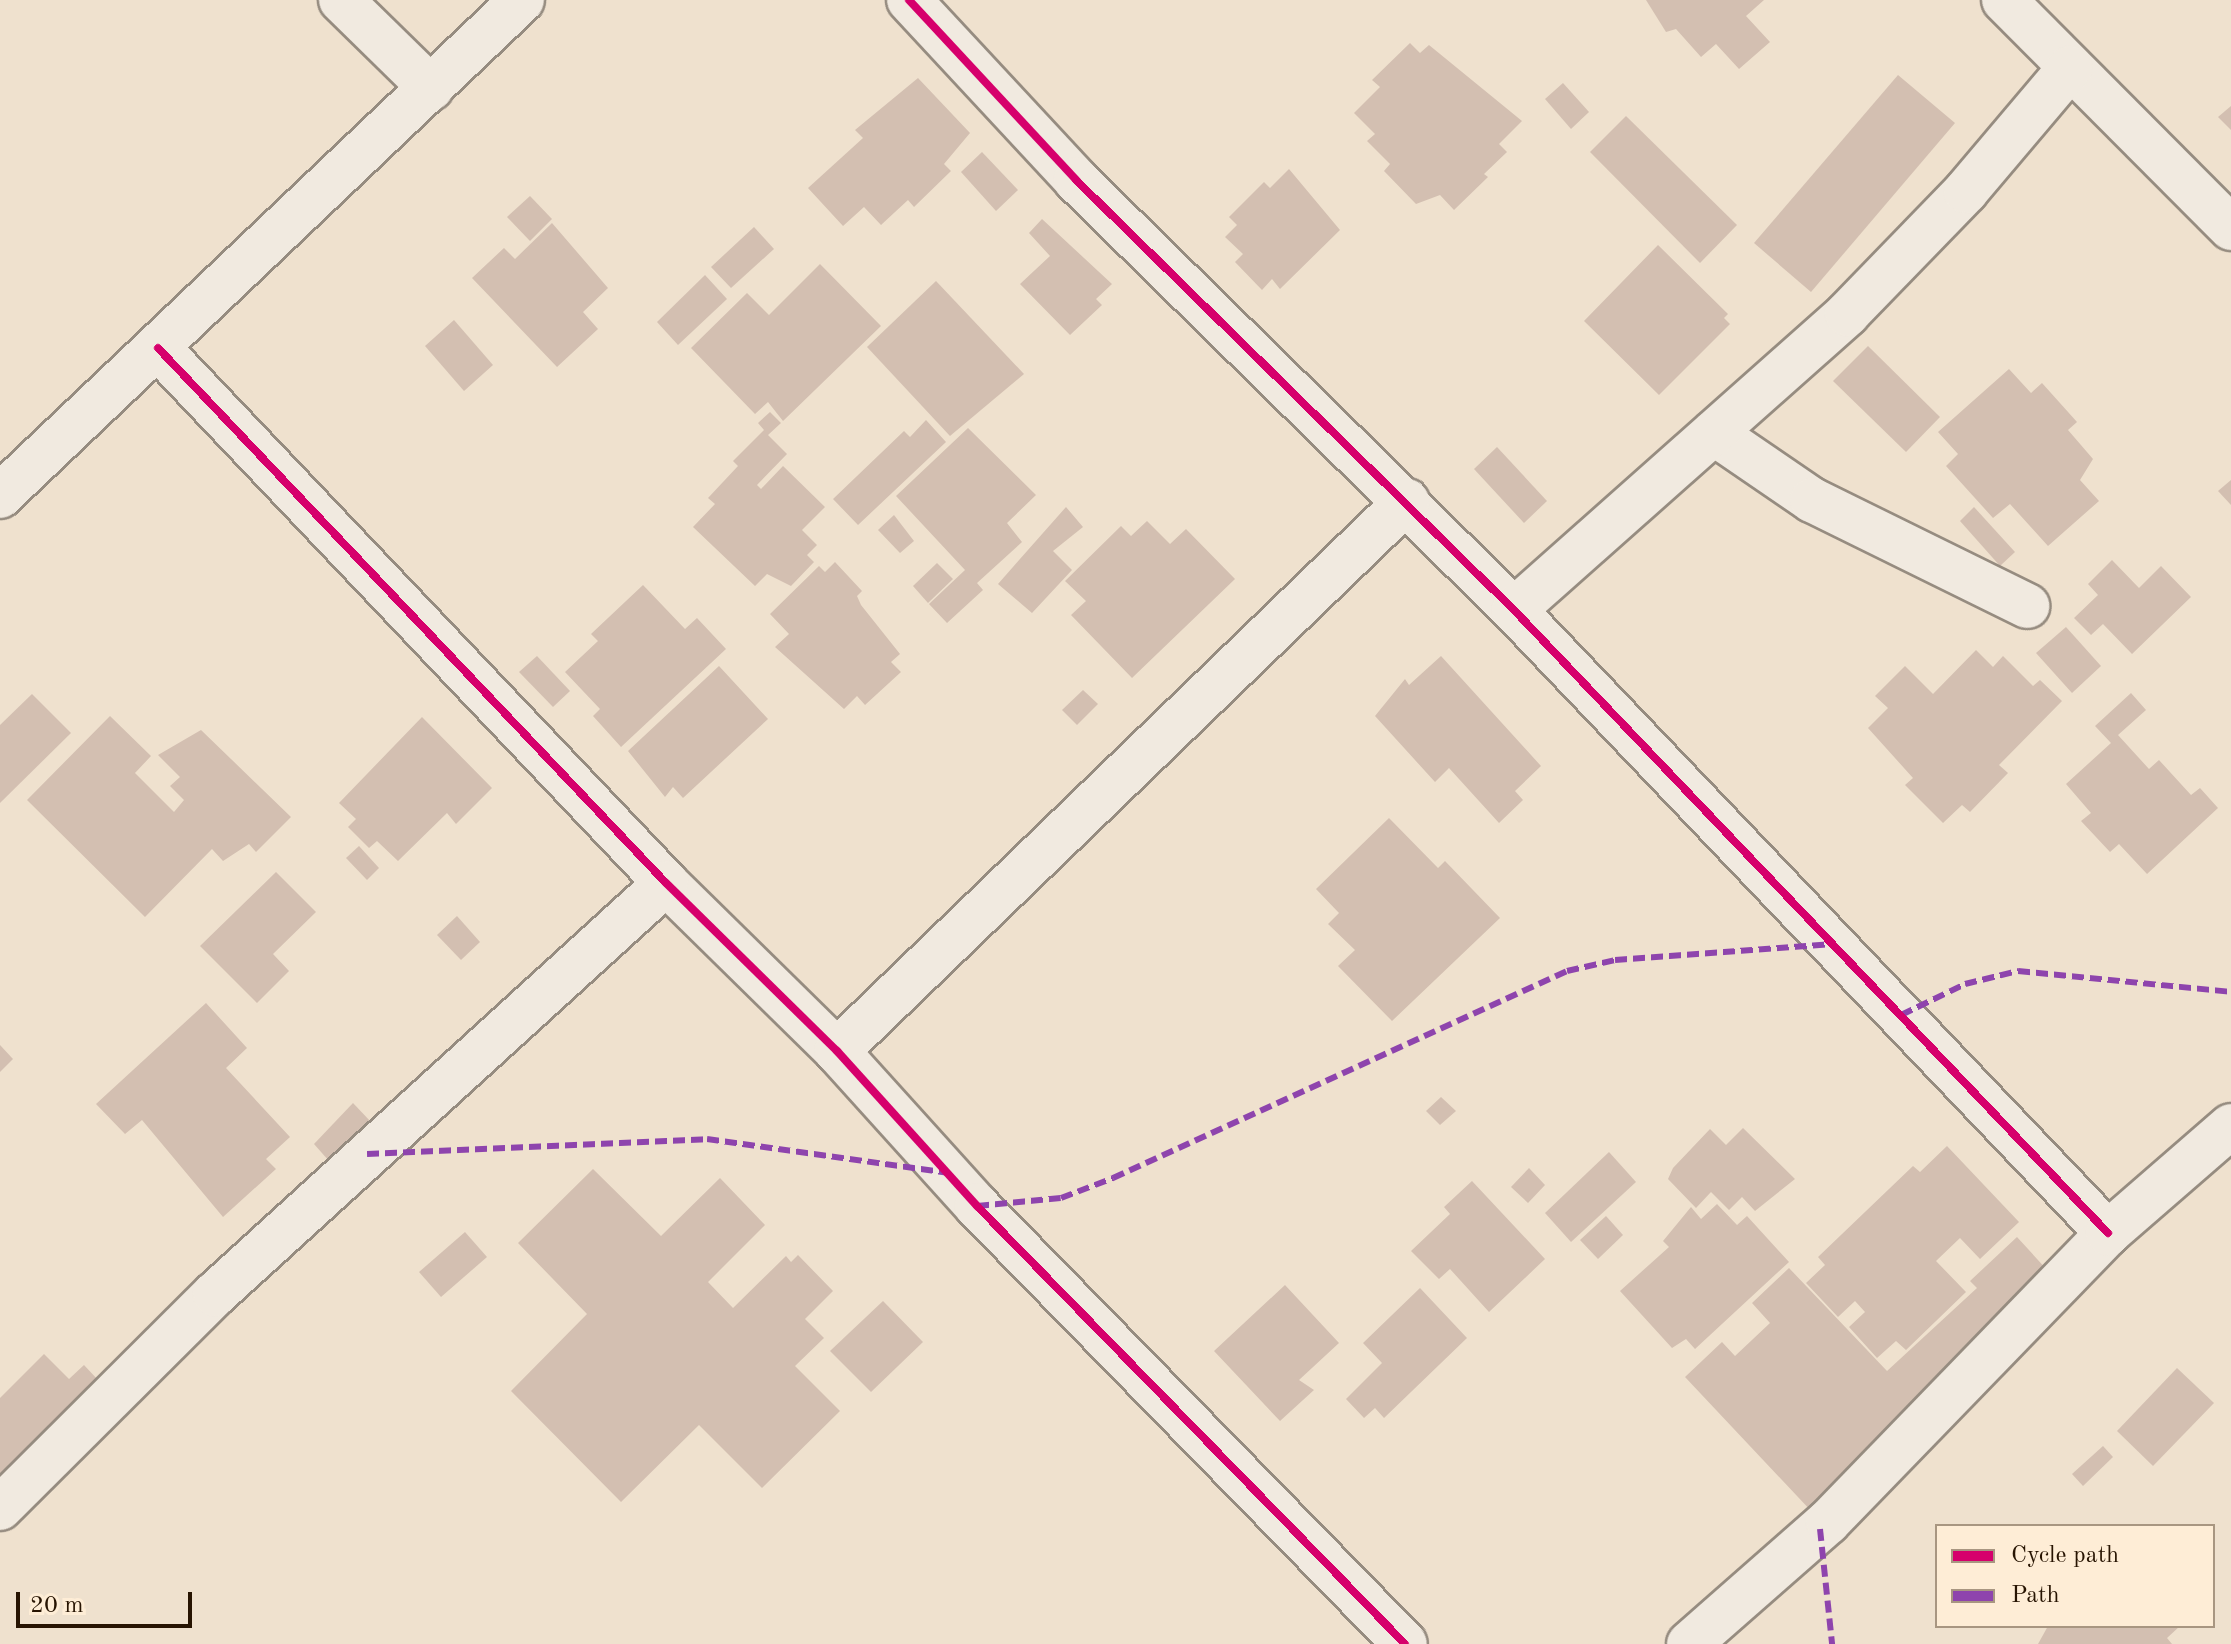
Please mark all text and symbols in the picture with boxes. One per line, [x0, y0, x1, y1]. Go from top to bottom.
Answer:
legend [1935, 1524, 2215, 1628]
text: Cycle path [2011, 1544, 2119, 1568]
scale bar [20, 1576, 196, 1626]
text: Path [2011, 1584, 2060, 1608]
text: 20 m [30, 1594, 84, 1618]

